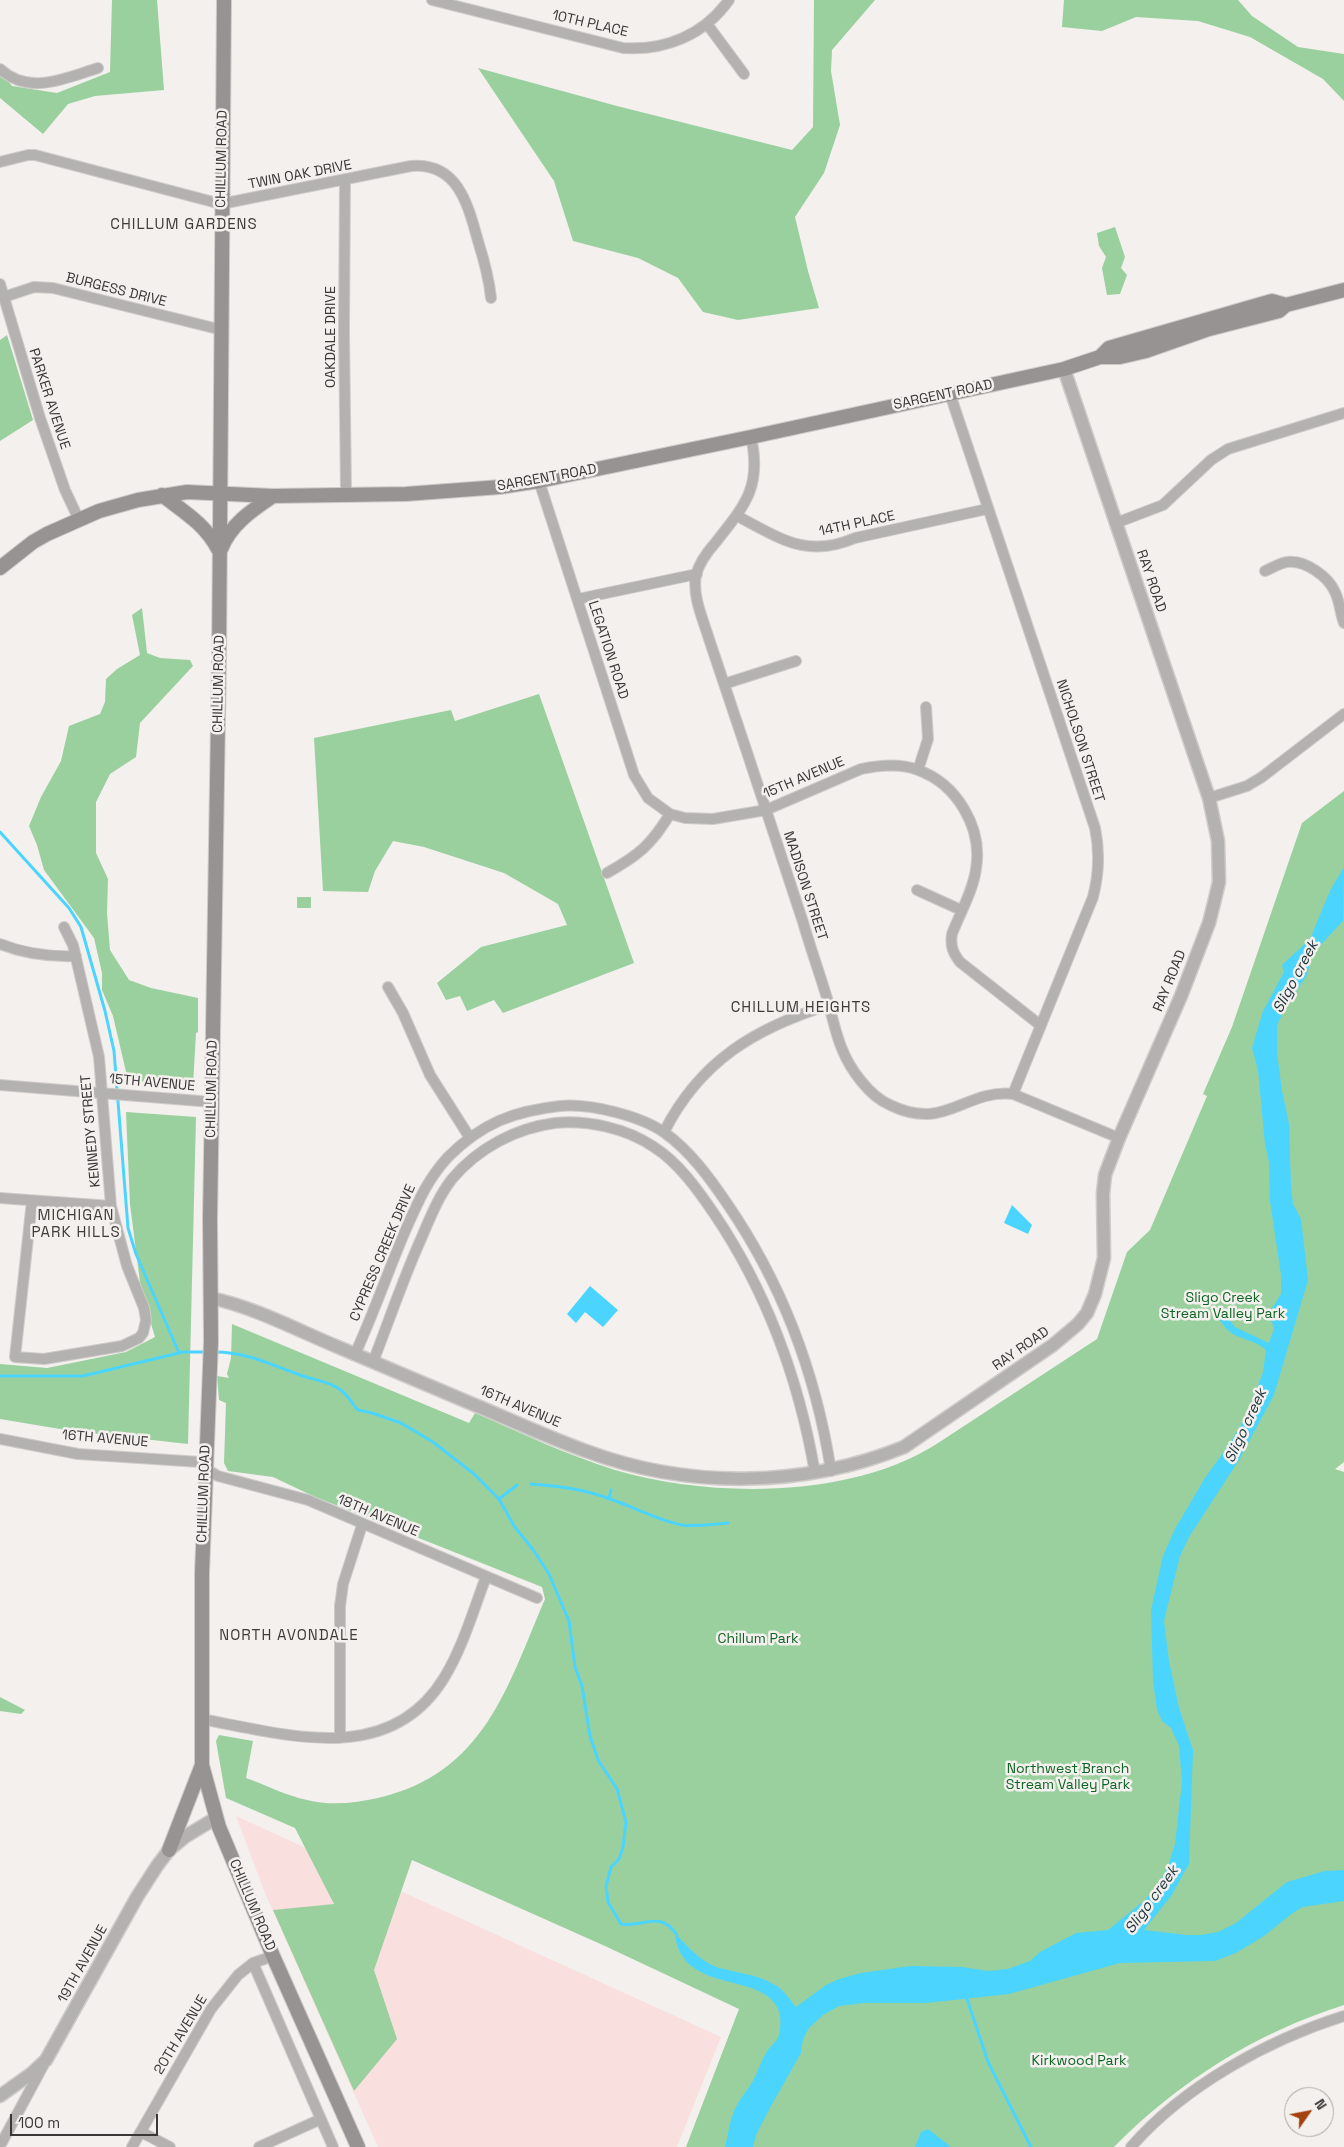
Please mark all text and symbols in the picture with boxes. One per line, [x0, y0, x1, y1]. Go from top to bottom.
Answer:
street label: 10TH PLACE [550, 7, 630, 41]
street label: CHILLUM ROAD [213, 110, 231, 208]
street label: TWIN OAK DRIVE [247, 157, 353, 193]
district label: CHILLUM GARDENS [108, 216, 260, 234]
street label: BURGESS DRIVE [64, 269, 168, 311]
street label: OAKDALE DRIVE [323, 286, 339, 388]
street label: PARKER AVENUE [25, 346, 73, 452]
street label: SARGENT ROAD [892, 376, 994, 414]
street label: SARGENT ROAD [496, 461, 598, 495]
street label: 14TH PLACE [817, 508, 897, 540]
street label: RAY ROAD [1132, 548, 1170, 614]
street label: LEGATION ROAD [584, 599, 632, 701]
street label: CHILLUM ROAD [210, 635, 228, 733]
street label: NICHOLSON STREET [1052, 678, 1108, 804]
street label: 15TH AVENUE [761, 753, 847, 803]
street label: MADISON STREET [779, 829, 831, 943]
water label: Sligo creek [1269, 938, 1323, 1016]
street label: RAY ROAD [1150, 948, 1190, 1014]
district label: CHILLUM HEIGHTS [729, 999, 873, 1017]
street label: CHILLUM ROAD [203, 1040, 221, 1138]
street label: 15TH AVENUE [108, 1071, 196, 1095]
street label: KENNEDY STREET [78, 1074, 104, 1188]
street label: CYPRESS CREEK DRIVE [347, 1182, 419, 1324]
district label: MICHIGAN PARK HILLS [30, 1207, 122, 1242]
park label: Sligo Creek Stream Valley Park [1161, 1290, 1285, 1322]
street label: RAY ROAD [990, 1324, 1052, 1374]
street label: 16TH AVENUE [477, 1382, 563, 1432]
water label: Sligo creek [1221, 1386, 1271, 1466]
street label: 16TH AVENUE [61, 1427, 149, 1451]
street label: CHILLUM ROAD [194, 1445, 214, 1543]
street label: 18TH AVENUE [335, 1491, 421, 1541]
district label: NORTH AVONDALE [218, 1627, 360, 1645]
park label: Chillum Park [717, 1631, 799, 1647]
park label: Northwest Branch Stream Valley Park [1006, 1761, 1130, 1794]
street label: CHILLUM ROAD [225, 1857, 279, 1953]
water label: Sligo creek [1121, 1863, 1183, 1937]
street label: 19TH AVENUE [55, 1922, 111, 2006]
street label: 20TH AVENUE [151, 1992, 211, 2078]
park label: Kirkwood Park [1032, 2053, 1126, 2069]
north arrow [1284, 2087, 1334, 2137]
text: N [1311, 2096, 1331, 2113]
scale bar [12, 2104, 160, 2136]
text: 100 m [18, 2113, 60, 2132]

